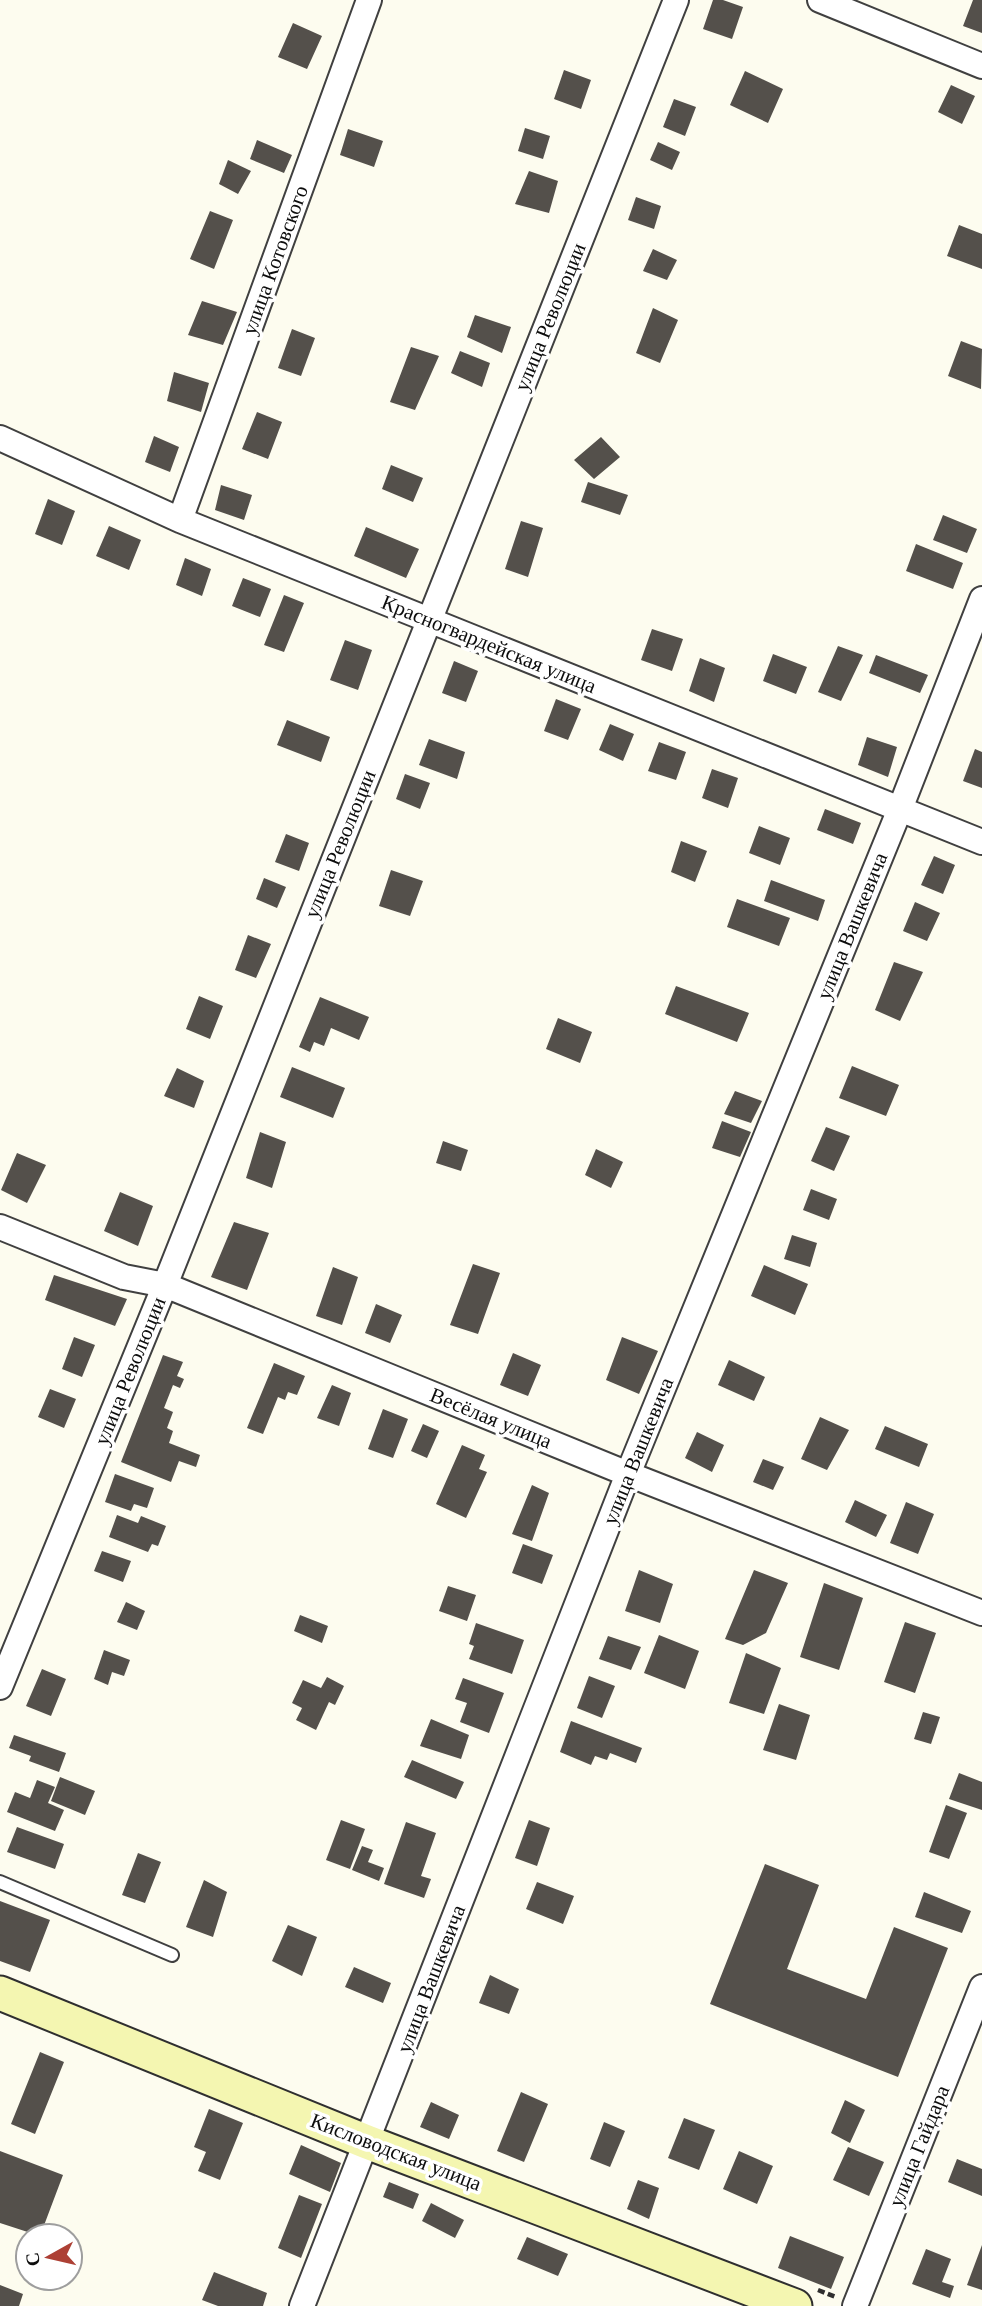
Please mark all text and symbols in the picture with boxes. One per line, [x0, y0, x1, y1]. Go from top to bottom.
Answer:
street label: улица Котовского [237, 182, 313, 338]
street label: улица Революции [509, 239, 591, 395]
street label: Красногвардейская улица [378, 590, 600, 698]
street label: улица Революции [299, 766, 381, 922]
street label: улица Вашкевича [812, 848, 893, 1003]
street label: улица Революции [89, 1293, 171, 1449]
street label: улица Вашкевича [598, 1373, 679, 1528]
street label: Весёлая улица [427, 1383, 556, 1454]
street label: улица Вашкевича [392, 1901, 471, 2056]
street label: улица Гайдара [884, 2081, 955, 2210]
street label: Кисловодская улица [307, 2108, 486, 2196]
north arrow [14, 2222, 84, 2292]
text: С [21, 2251, 44, 2268]

